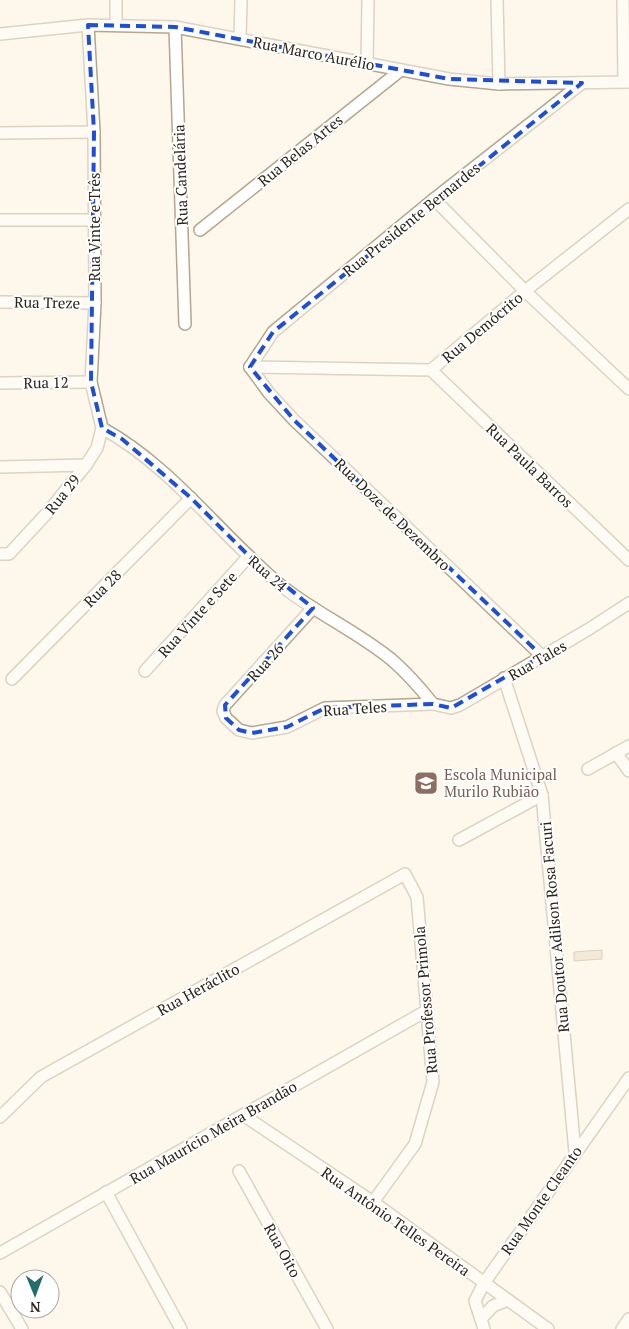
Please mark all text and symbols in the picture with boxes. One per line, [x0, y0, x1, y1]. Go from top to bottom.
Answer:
street label: Rua Marco Aurélio [251, 31, 377, 75]
street label: Rua Belas Artes [253, 110, 347, 190]
street label: Rua Candelária [168, 124, 192, 226]
street label: Rua Presidente Bernardes [338, 157, 484, 281]
street label: Rua Vinte e Três [84, 172, 104, 282]
street label: Rua Demócrito [437, 287, 527, 367]
street label: Rua Treze [14, 291, 80, 313]
street label: Rua 12 [23, 372, 69, 392]
street label: Rua Paula Barros [482, 418, 578, 512]
street label: Rua Doze de Dezembro [331, 453, 455, 575]
street label: Rua 29 [40, 470, 84, 518]
street label: Rua 24 [244, 551, 292, 595]
street label: Rua 28 [79, 565, 125, 611]
street label: Rua Vinte e Sete [153, 567, 241, 661]
street label: Rua Tales [504, 635, 570, 685]
street label: Rua 26 [242, 638, 288, 686]
street label: Rua Teles [322, 696, 388, 720]
place label: Escola Municipal Murilo Rubião [444, 764, 557, 801]
school or university icon: Escola Municipal Murilo Rubião [413, 770, 439, 796]
street label: Rua Doutor Adilson Rosa Facuri [535, 821, 573, 1033]
street label: Rua Professor Primola [409, 925, 441, 1075]
street label: Rua Heráclito [153, 958, 243, 1020]
street label: Rua Maurício Meira Brandão [126, 1076, 300, 1188]
street label: Rua Monte Cleanto [496, 1142, 586, 1258]
street label: Rua Antônio Telles Pereira [318, 1162, 475, 1280]
street label: Rua Oito [260, 1219, 306, 1281]
north arrow [10, 1269, 60, 1319]
text: N [29, 1298, 41, 1317]

